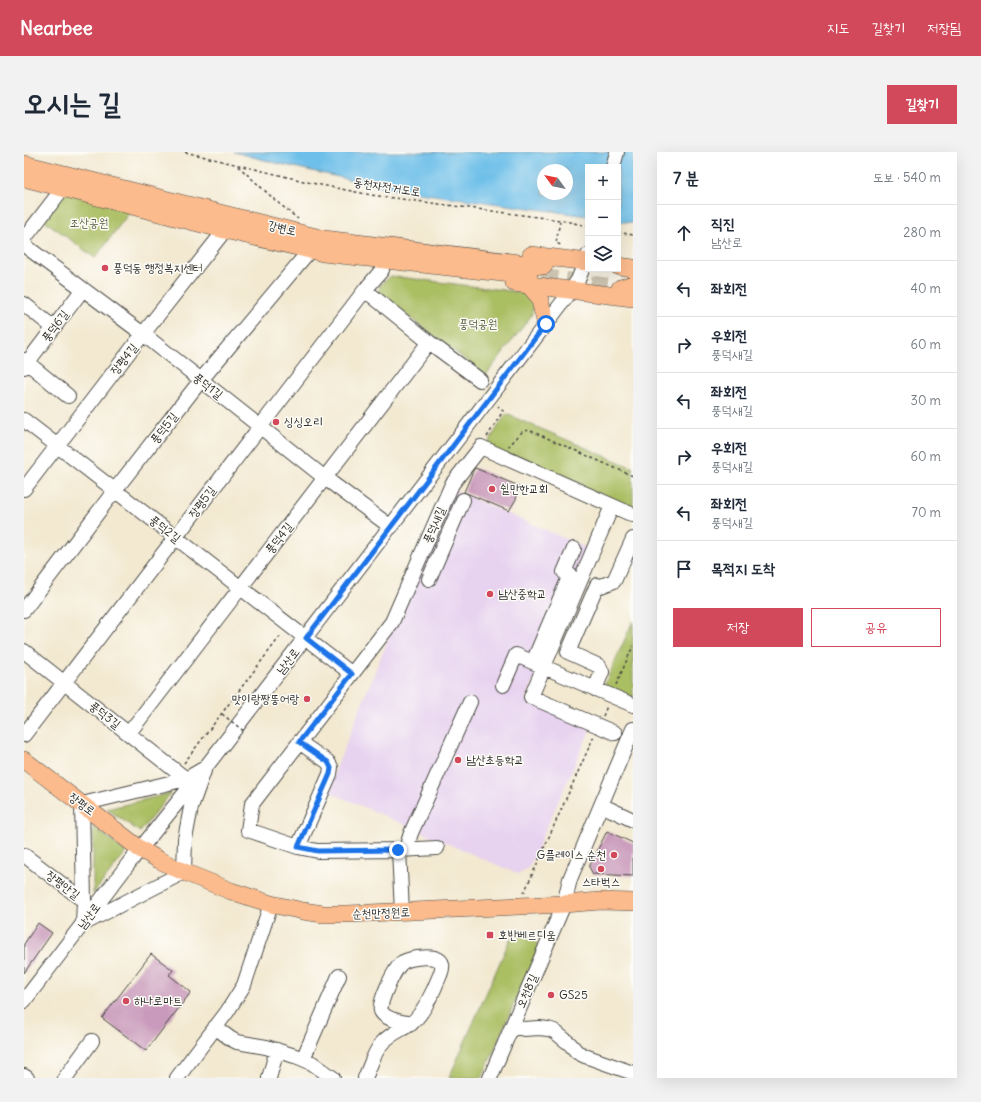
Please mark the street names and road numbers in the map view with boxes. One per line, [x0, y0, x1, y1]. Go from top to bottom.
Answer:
street label: 동천자전거도로 [353, 174, 422, 199]
street label: 강변로 [266, 217, 298, 238]
street label: 풍덕6길 [38, 307, 72, 345]
street label: 장평4길 [107, 340, 141, 377]
street label: 풍덕1길 [190, 369, 226, 402]
street label: 풍덕5길 [147, 409, 181, 446]
street label: 장평5길 [185, 483, 219, 521]
street label: 풍덕새길 [419, 504, 448, 546]
street label: 풍덕2길 [147, 512, 184, 546]
street label: 풍덕4길 [262, 519, 296, 556]
street label: 남산로 [273, 645, 302, 677]
street label: 풍덕3길 [87, 698, 124, 732]
street label: 장평로 [66, 789, 98, 818]
street label: 장평안길 [43, 867, 84, 902]
street label: 남산로 [74, 900, 103, 932]
street label: 순천만정원로 [352, 904, 410, 921]
street label: 오천8길 [513, 971, 541, 1010]

